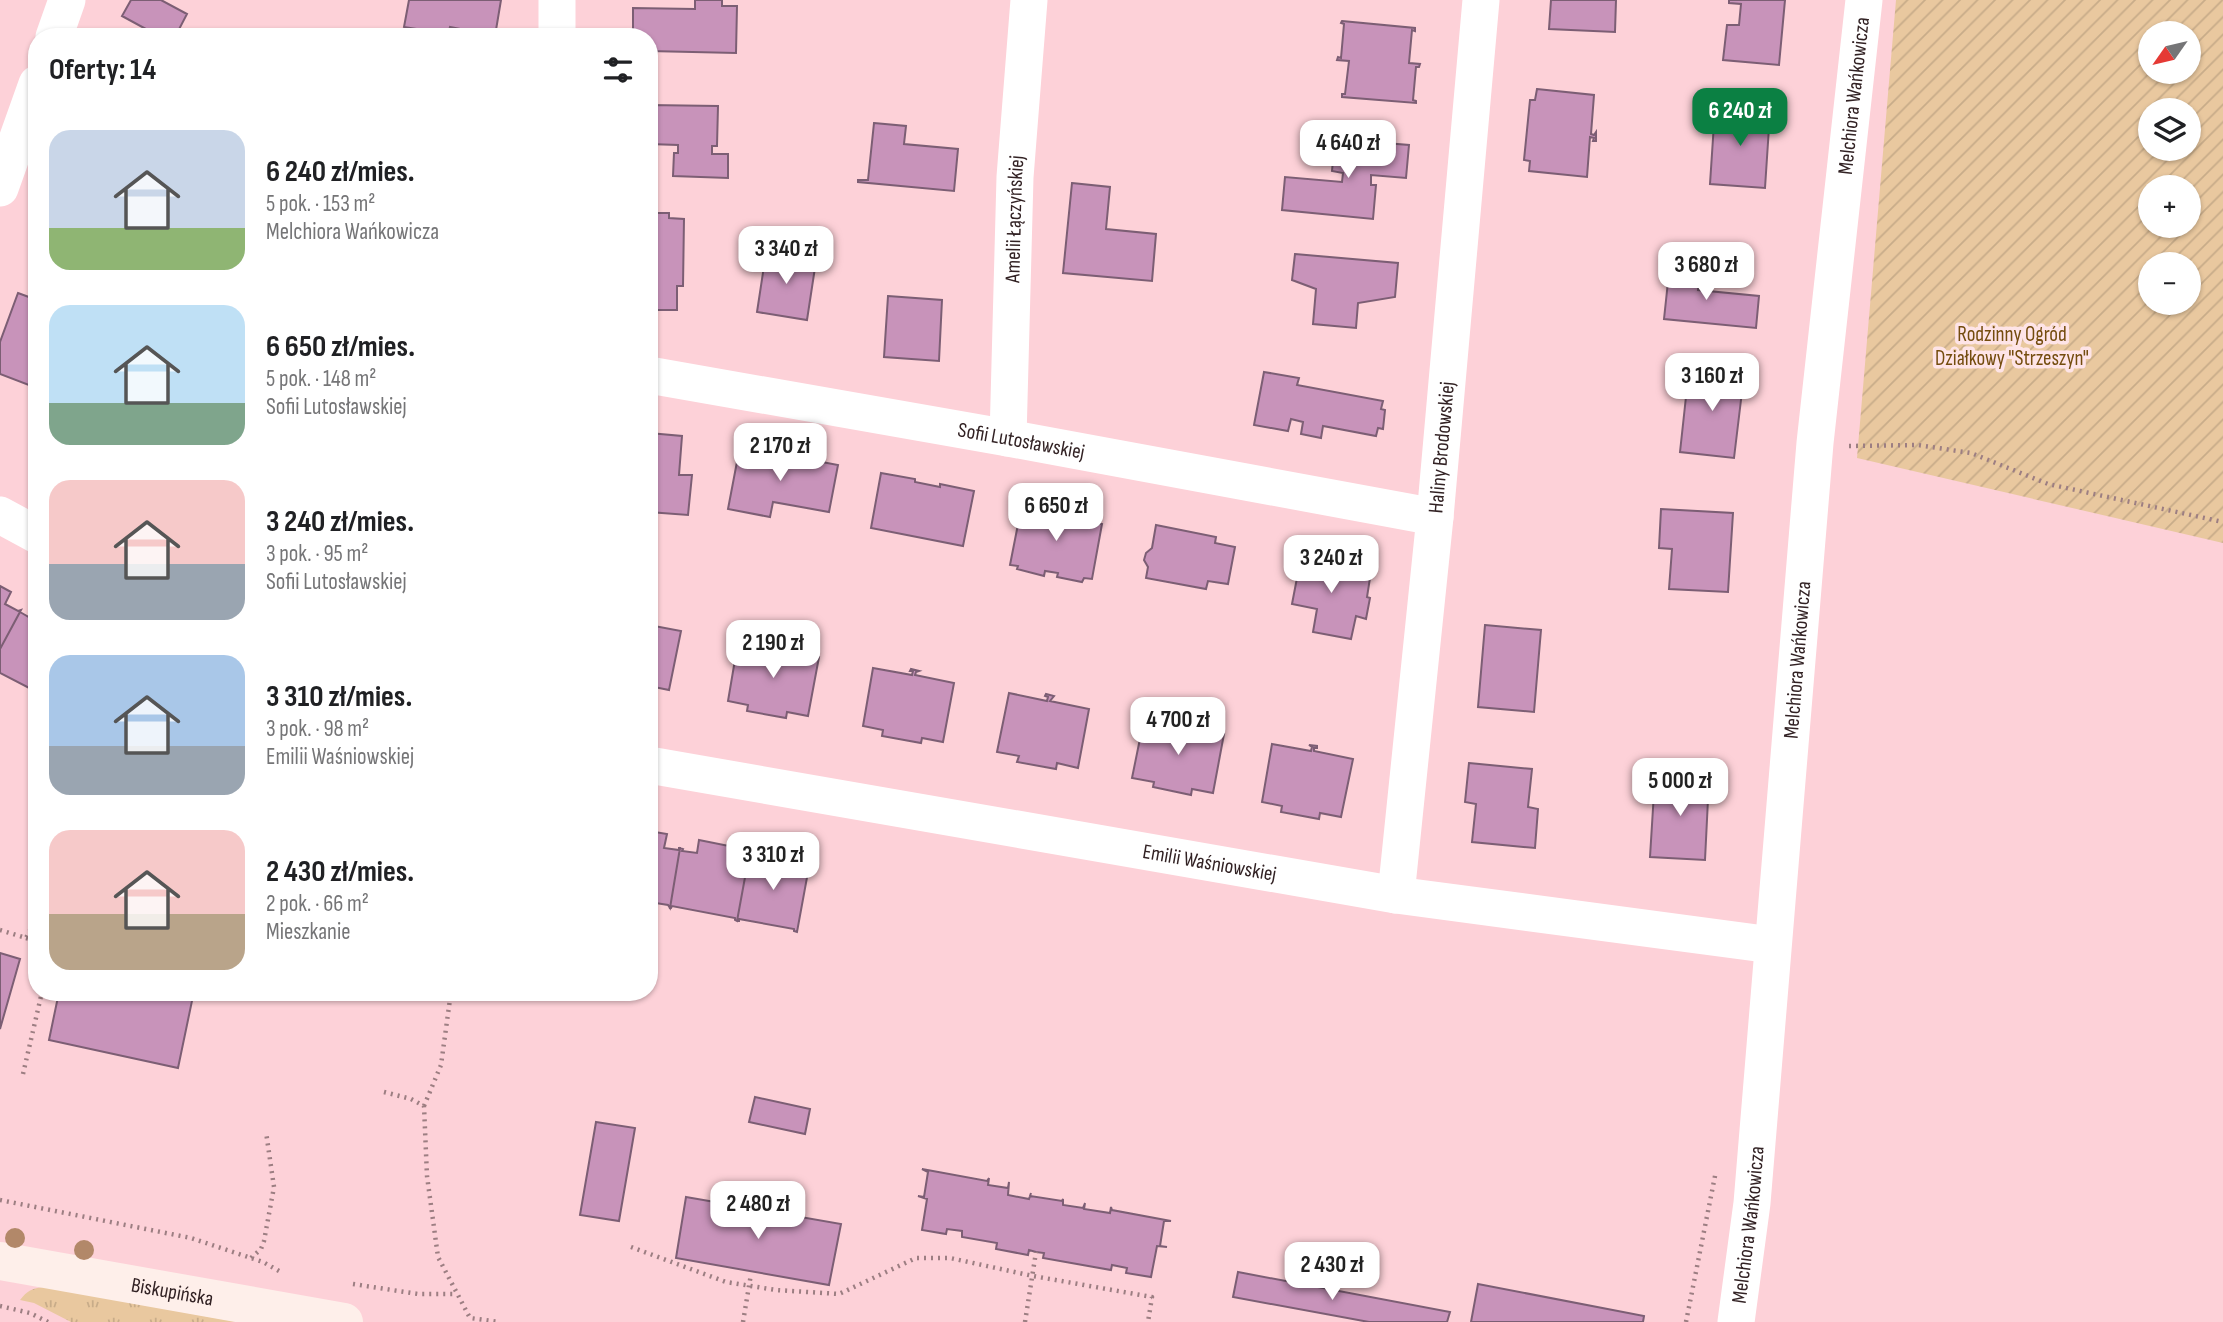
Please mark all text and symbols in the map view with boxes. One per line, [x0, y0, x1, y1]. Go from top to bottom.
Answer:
street label: Melchiora Wańkowicza [1833, 16, 1875, 176]
north arrow [2138, 21, 2202, 84]
map controls [2138, 21, 2201, 315]
icon: filters [599, 51, 637, 89]
text: Oferty: 14 [49, 52, 156, 88]
pin: 6 240 zł [1668, 88, 1812, 148]
text: 6 240 zł [1708, 97, 1772, 125]
button: layers [2138, 98, 2201, 161]
pin: 4 640 zł [1276, 120, 1420, 180]
text: 4 640 zł [1316, 129, 1380, 157]
text: 6 240 zł/mies. [266, 154, 415, 190]
street label: Amelii Łączyńskiej [1000, 154, 1030, 284]
icon: home [105, 158, 189, 242]
button: + [2138, 175, 2201, 238]
text: 5 pok. · 153 m² [266, 190, 375, 218]
text: Melchiora Wańkowicza [266, 218, 439, 246]
pin: 3 340 zł [714, 226, 858, 286]
text: 3 340 zł [754, 235, 818, 263]
pin: 3 680 zł [1634, 243, 1778, 302]
text: 3 680 zł [1674, 251, 1738, 279]
button: − [2138, 252, 2201, 315]
park label: Rodzinny Ogród Działkowy "Strzeszyn" [1935, 322, 2089, 371]
text: 6 650 zł/mies. [266, 329, 415, 365]
icon: home [105, 333, 189, 417]
pin: 3 160 zł [1640, 354, 1784, 413]
text: 3 160 zł [1681, 362, 1743, 390]
text: 5 pok. · 148 m² [266, 365, 376, 393]
street label: Haliny Brodowskiej [1423, 380, 1460, 514]
text: Sofii Lutosławskiej [266, 393, 407, 421]
street label: Sofii Lutosławskiej [956, 417, 1087, 465]
pin: 2 170 zł [708, 424, 852, 483]
text: 2 170 zł [750, 432, 810, 460]
pin: 6 650 zł [984, 484, 1128, 543]
text: 6 650 zł [1024, 492, 1088, 520]
text: 3 240 zł/mies. [266, 504, 414, 540]
icon: home [105, 508, 189, 592]
pin: 3 240 zł [1259, 536, 1403, 595]
text: 3 pok. · 95 m² [266, 540, 368, 568]
text: 3 240 zł [1300, 544, 1362, 572]
text: Sofii Lutosławskiej [266, 568, 407, 596]
street label: Melchiora Wańkowicza [1779, 580, 1817, 740]
pin: 2 190 zł [701, 620, 845, 680]
text: 2 190 zł [742, 629, 804, 657]
text: 3 310 zł/mies. [266, 679, 412, 715]
icon: home [105, 683, 189, 767]
pin: 4 700 zł [1106, 698, 1250, 757]
text: 4 700 zł [1146, 706, 1210, 734]
text: 3 pok. · 98 m² [266, 715, 369, 743]
text: Emilii Waśniowskiej [266, 743, 414, 771]
pin: 5 000 zł [1608, 758, 1752, 818]
text: 5 000 zł [1648, 767, 1712, 795]
pin: 3 310 zł [701, 832, 845, 892]
street label: Emilii Waśniowskiej [1141, 839, 1278, 887]
text: 3 310 zł [742, 841, 804, 869]
text: 2 430 zł/mies. [266, 854, 414, 890]
icon: home [105, 858, 189, 942]
text: 2 pok. · 66 m² [266, 890, 369, 918]
text: Mieszkanie [266, 918, 350, 946]
street label: Melchiora Wańkowicza [1727, 1145, 1770, 1305]
pin: 2 480 zł [686, 1182, 830, 1241]
text: 2 480 zł [726, 1190, 790, 1218]
pin: 2 430 zł [1260, 1242, 1404, 1302]
text: 2 430 zł [1301, 1251, 1363, 1279]
street label: Biskupińska [129, 1273, 215, 1312]

